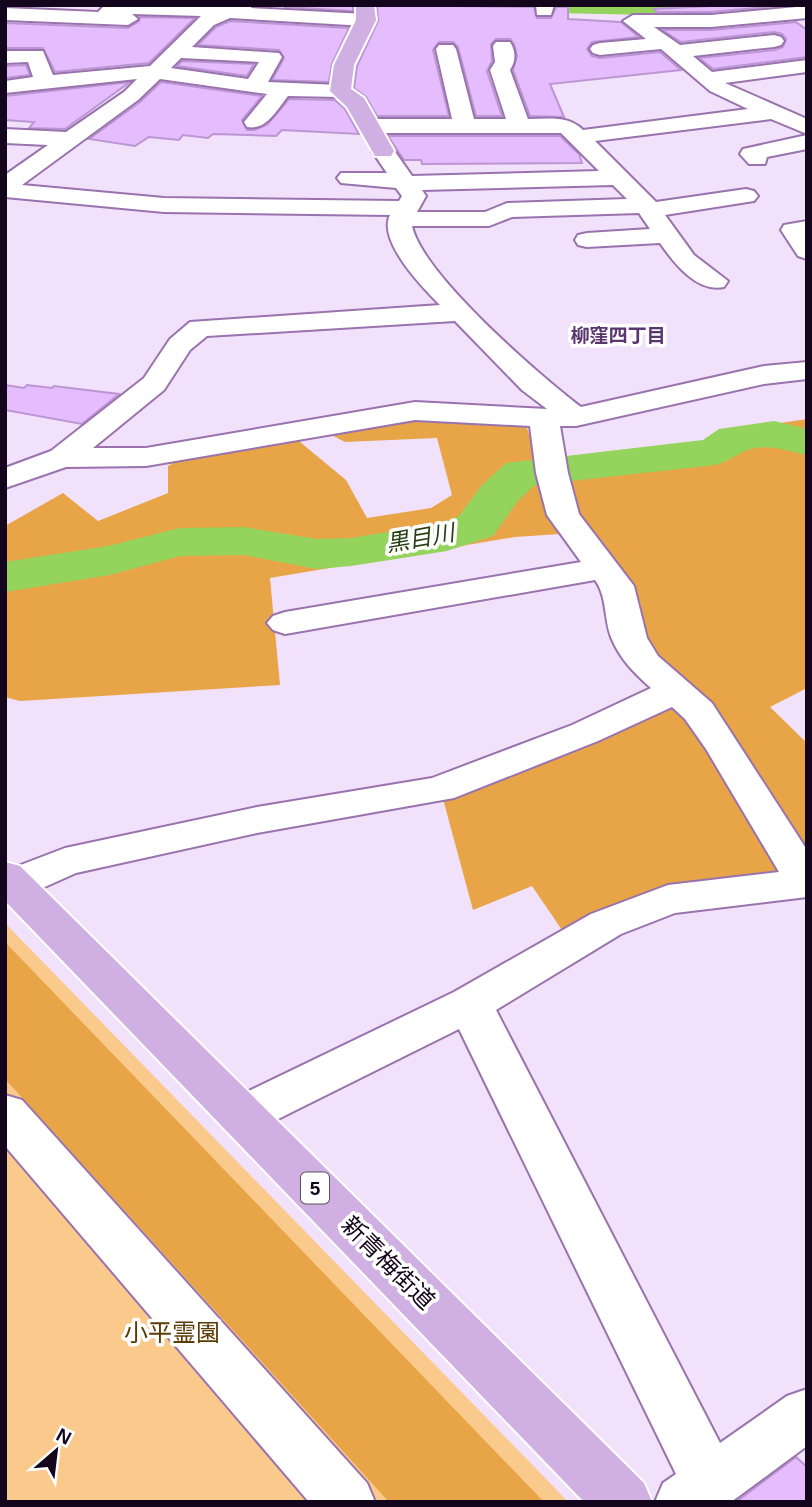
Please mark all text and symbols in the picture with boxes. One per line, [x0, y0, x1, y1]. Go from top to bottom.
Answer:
district label: 柳窪四丁目 [570, 325, 666, 346]
water label: 黒目川 [384, 519, 459, 557]
road number: 5 [301, 1172, 329, 1204]
street label: 新青梅街道 [336, 1211, 440, 1315]
park label: 小平霊園 [124, 1319, 220, 1346]
north arrow [21, 1416, 91, 1486]
text: N [53, 1424, 75, 1449]

